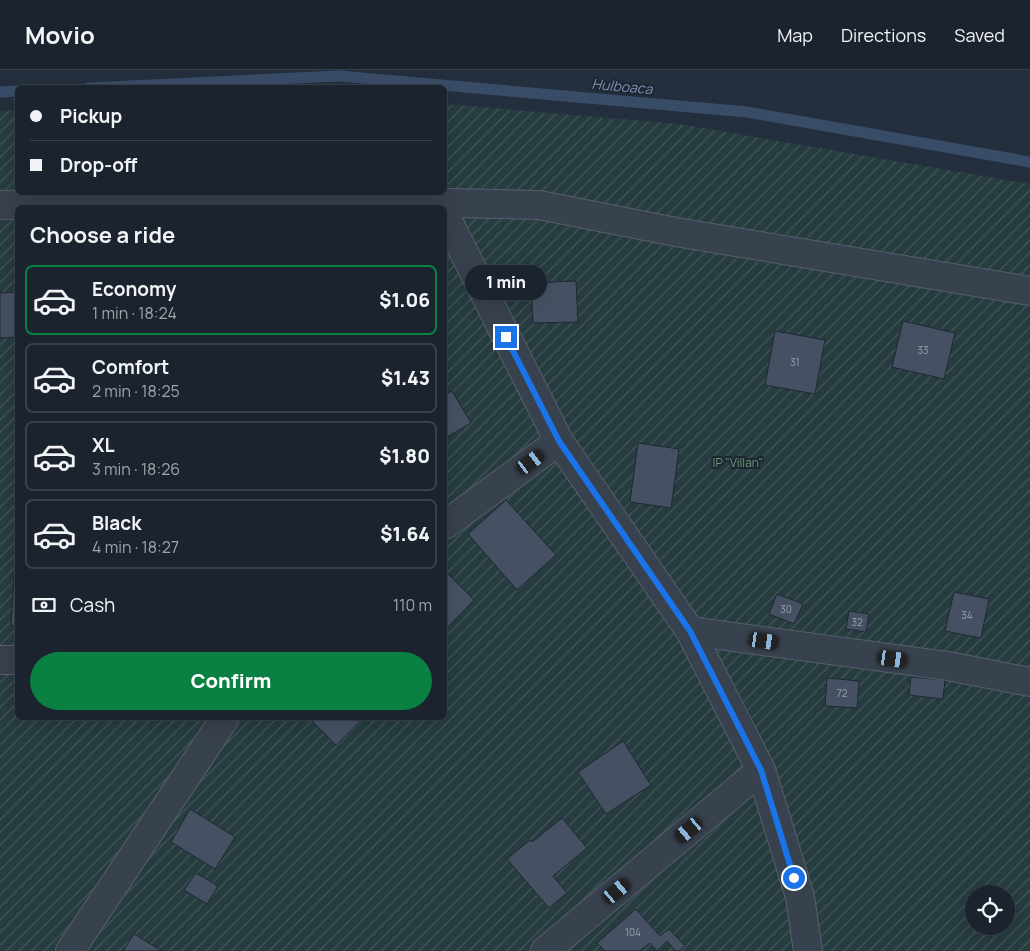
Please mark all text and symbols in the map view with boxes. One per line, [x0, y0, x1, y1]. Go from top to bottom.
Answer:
text: Movio [25, 18, 95, 51]
text: Map [777, 23, 813, 47]
text: Directions [841, 23, 926, 47]
text: Saved [954, 23, 1005, 47]
water label: Hulboaca [591, 74, 654, 98]
text: Pickup [60, 103, 122, 129]
text: Drop-off [60, 152, 137, 178]
text: Choose a ride [30, 220, 175, 250]
callout: 1 min [465, 264, 547, 300]
text: 1 min [486, 271, 526, 293]
text: Economy [92, 276, 176, 302]
icon: car [32, 278, 77, 323]
text: $1.06 [379, 287, 430, 313]
text: 1 min · 18:24 [92, 302, 177, 324]
route end [495, 326, 517, 348]
house number: 33 [917, 343, 929, 357]
text: Comfort [92, 354, 169, 380]
house number: 31 [790, 355, 800, 369]
icon: car [32, 356, 77, 401]
text: $1.43 [381, 365, 430, 391]
text: 2 min · 18:25 [92, 380, 180, 402]
text: XL [92, 432, 115, 458]
icon: car [32, 434, 77, 479]
text: $1.80 [379, 443, 430, 469]
car [514, 447, 547, 477]
park label: IP "Villan" [713, 454, 763, 471]
text: 3 min · 18:26 [92, 458, 180, 480]
text: Black [92, 510, 141, 536]
icon: car [32, 512, 77, 557]
text: $1.64 [380, 521, 430, 547]
text: 4 min · 18:27 [92, 536, 179, 558]
icon: cash [30, 591, 58, 619]
text: Cash [70, 592, 115, 618]
text: 110 m [393, 594, 432, 616]
house number: 30 [780, 602, 792, 616]
house number: 34 [961, 608, 973, 622]
house number: 32 [851, 615, 863, 629]
car [748, 631, 779, 651]
car [877, 649, 908, 669]
button: Confirm [30, 652, 432, 710]
house number: 72 [837, 686, 848, 700]
car [672, 815, 705, 845]
route start [783, 867, 805, 889]
car [600, 876, 633, 906]
map controls [965, 885, 1015, 935]
button: locate [965, 885, 1015, 935]
house number: 104 [625, 925, 641, 939]

